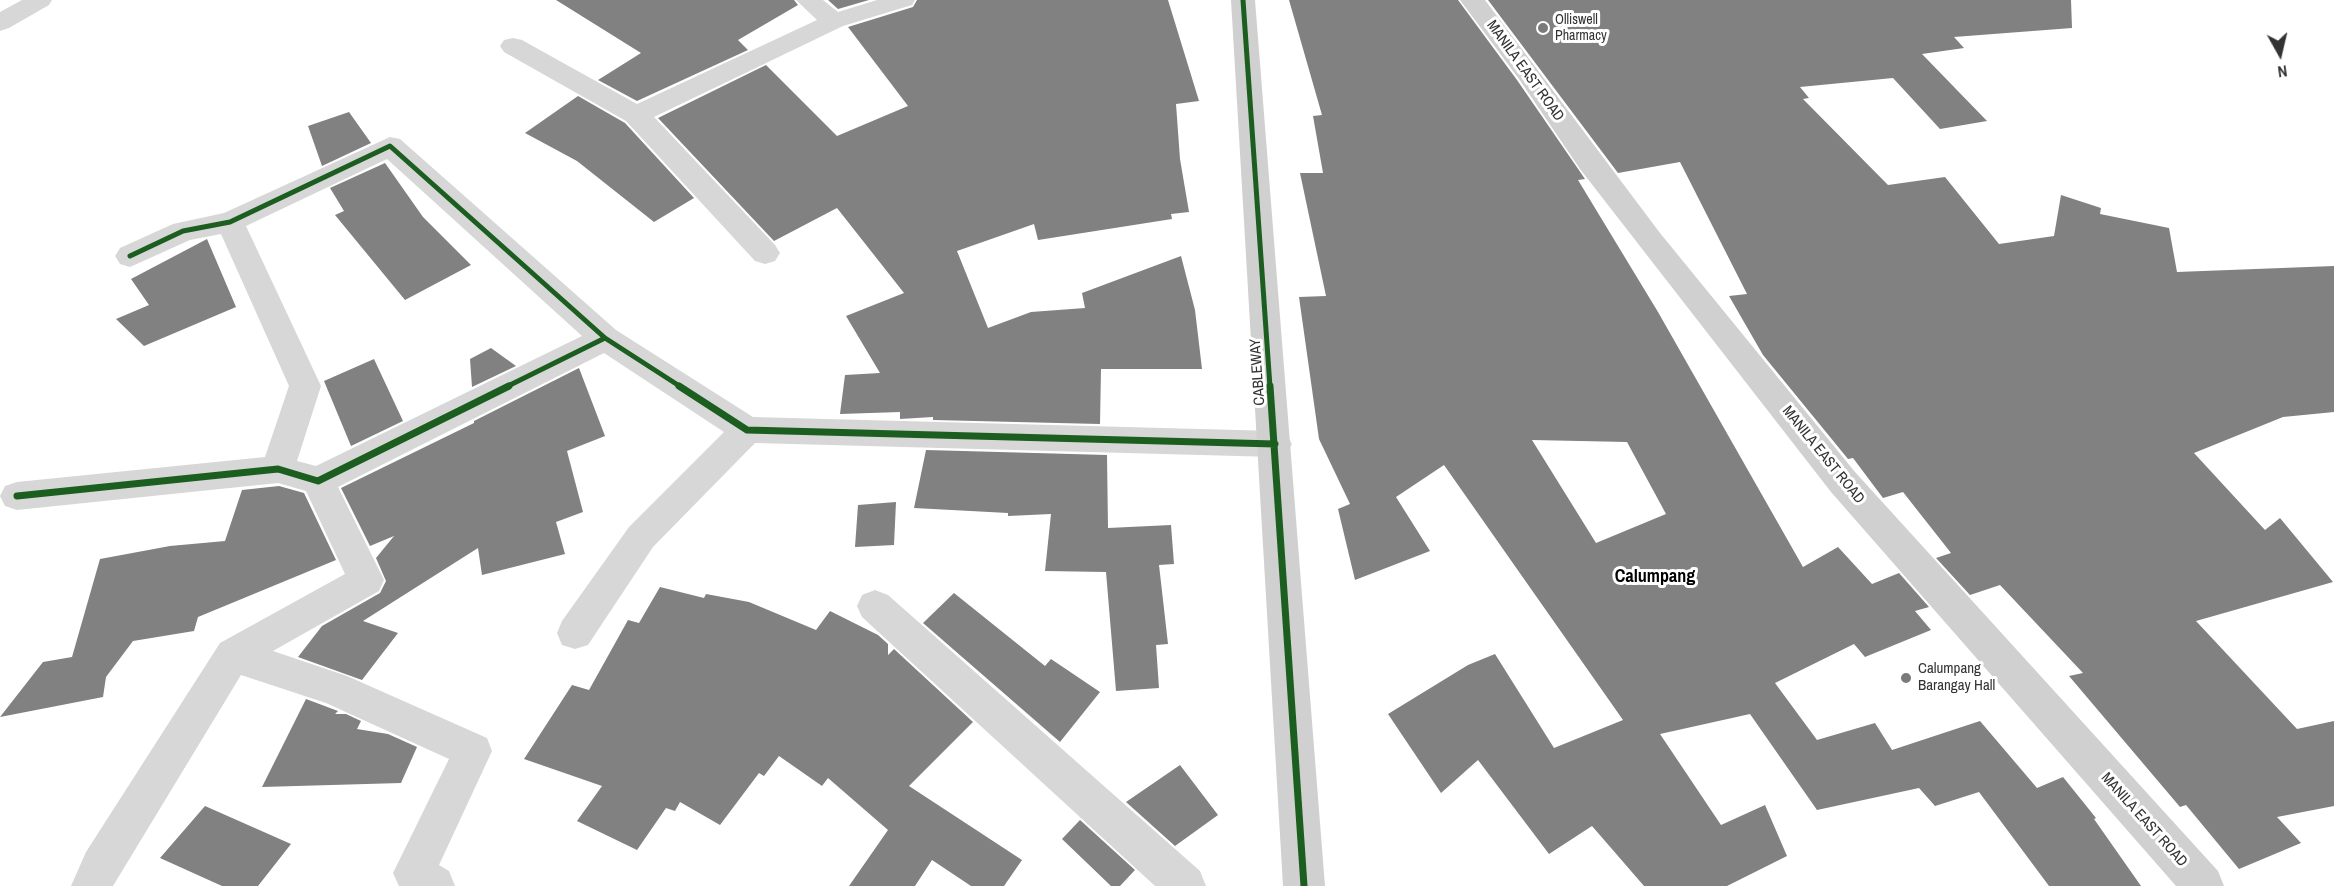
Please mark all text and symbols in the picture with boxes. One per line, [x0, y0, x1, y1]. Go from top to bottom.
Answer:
place label: Olliswell Pharmacy [1555, 12, 1607, 44]
street label: MANILA EAST ROAD [1482, 17, 1568, 125]
marker: Olliswell Pharmacy [1536, 21, 1550, 35]
north arrow [2250, 24, 2310, 84]
text: N [2276, 60, 2289, 83]
street label: CABLEWAY [1247, 338, 1269, 406]
street label: MANILA EAST ROAD [1778, 403, 1868, 507]
district label: Calumpang [1615, 566, 1695, 588]
place label: Calumpang Barangay Hall [1918, 660, 1995, 695]
marker: Calumpang Barangay Hall [1899, 671, 1913, 685]
street label: MANILA EAST ROAD [2097, 769, 2191, 871]

